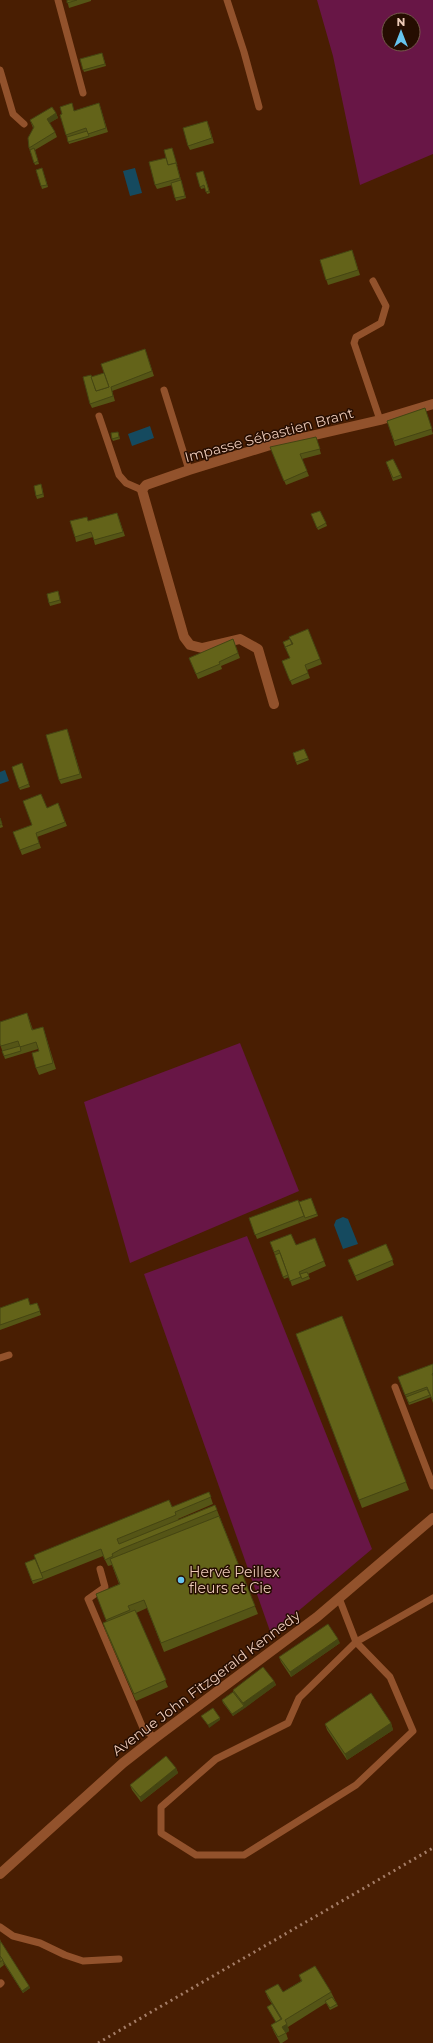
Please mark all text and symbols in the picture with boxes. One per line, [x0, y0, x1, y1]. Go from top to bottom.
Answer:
north arrow [381, 12, 421, 52]
text: N [397, 15, 405, 29]
street label: Impasse Sébastien Brant [183, 404, 356, 466]
place label: Hervé Peillex fleurs et Cie [189, 1563, 280, 1597]
marker: Hervé Peillex fleurs et Cie [176, 1575, 186, 1585]
street label: Avenue John Fitzgerald Kennedy [108, 1606, 304, 1760]

